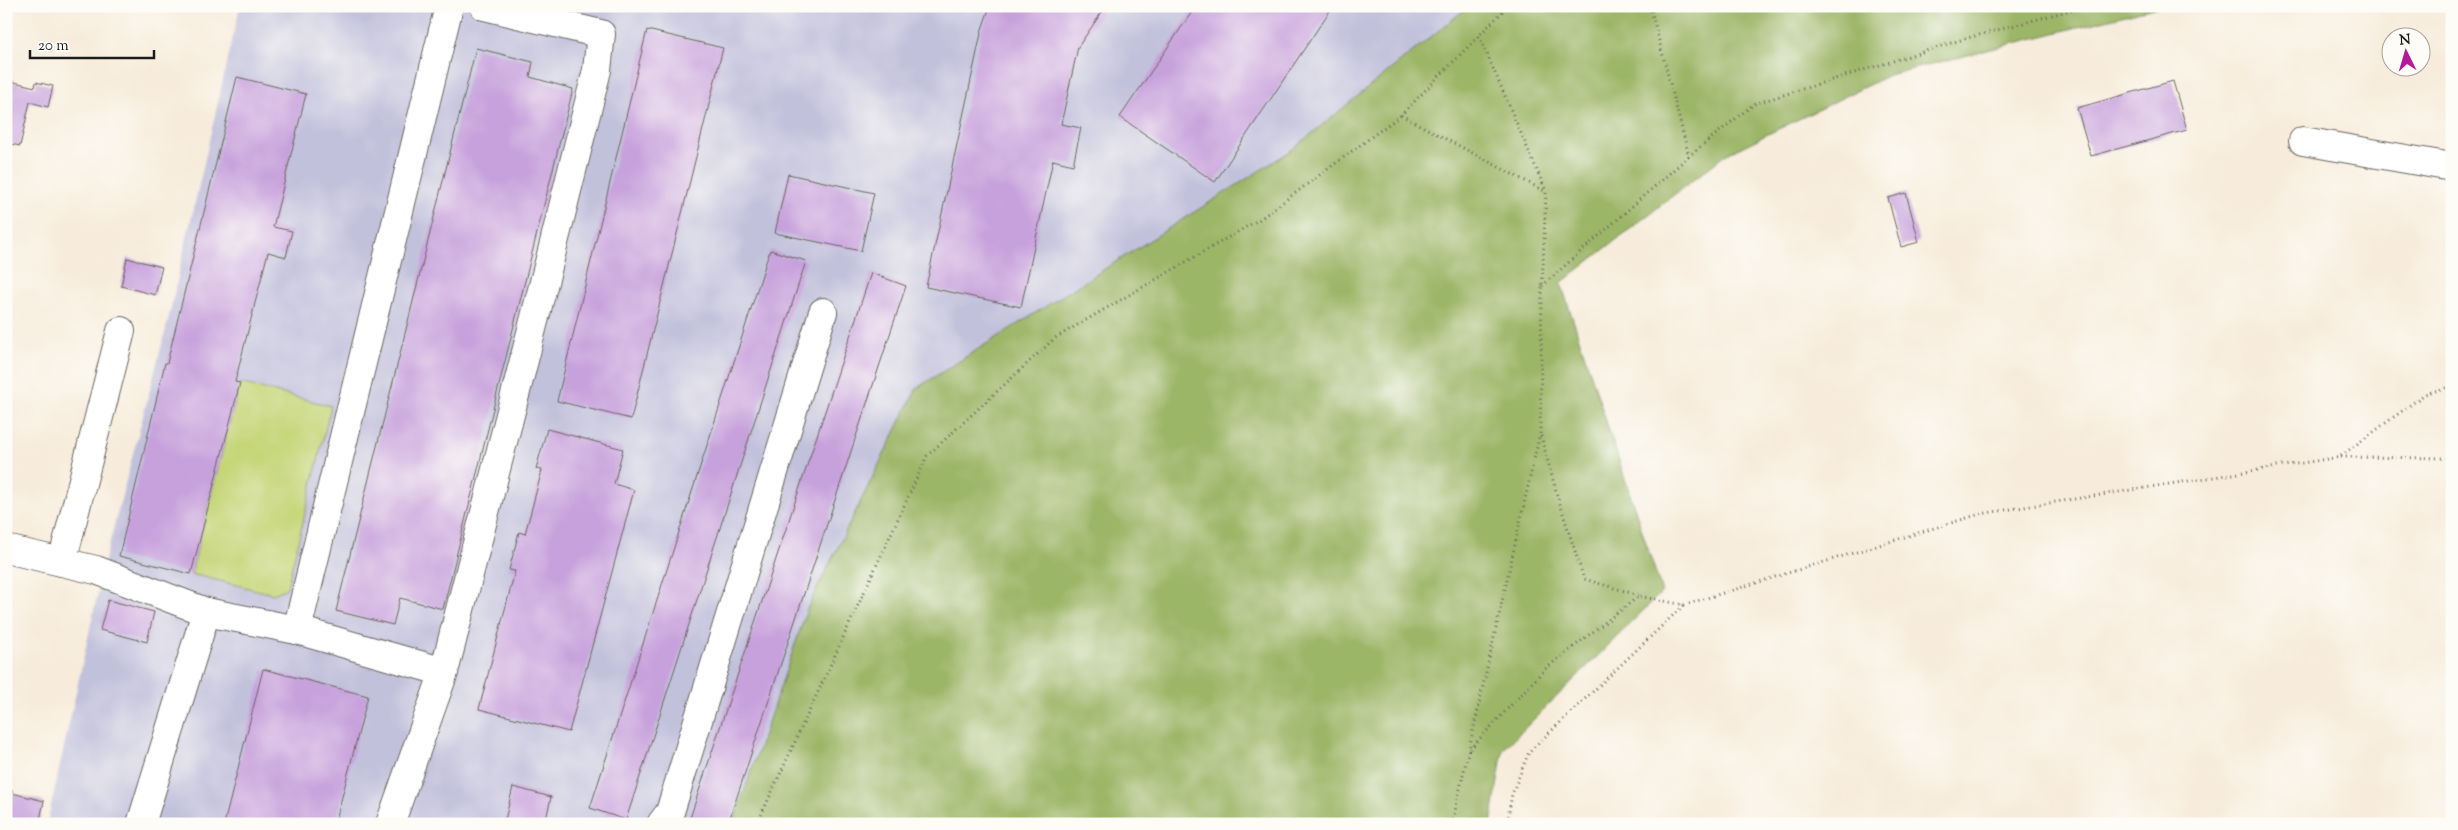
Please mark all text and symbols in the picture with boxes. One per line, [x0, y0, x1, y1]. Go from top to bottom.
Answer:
scale bar [30, 28, 154, 60]
north arrow [2380, 28, 2430, 78]
text: N [2399, 31, 2411, 51]
text: 20 m [38, 36, 69, 57]

